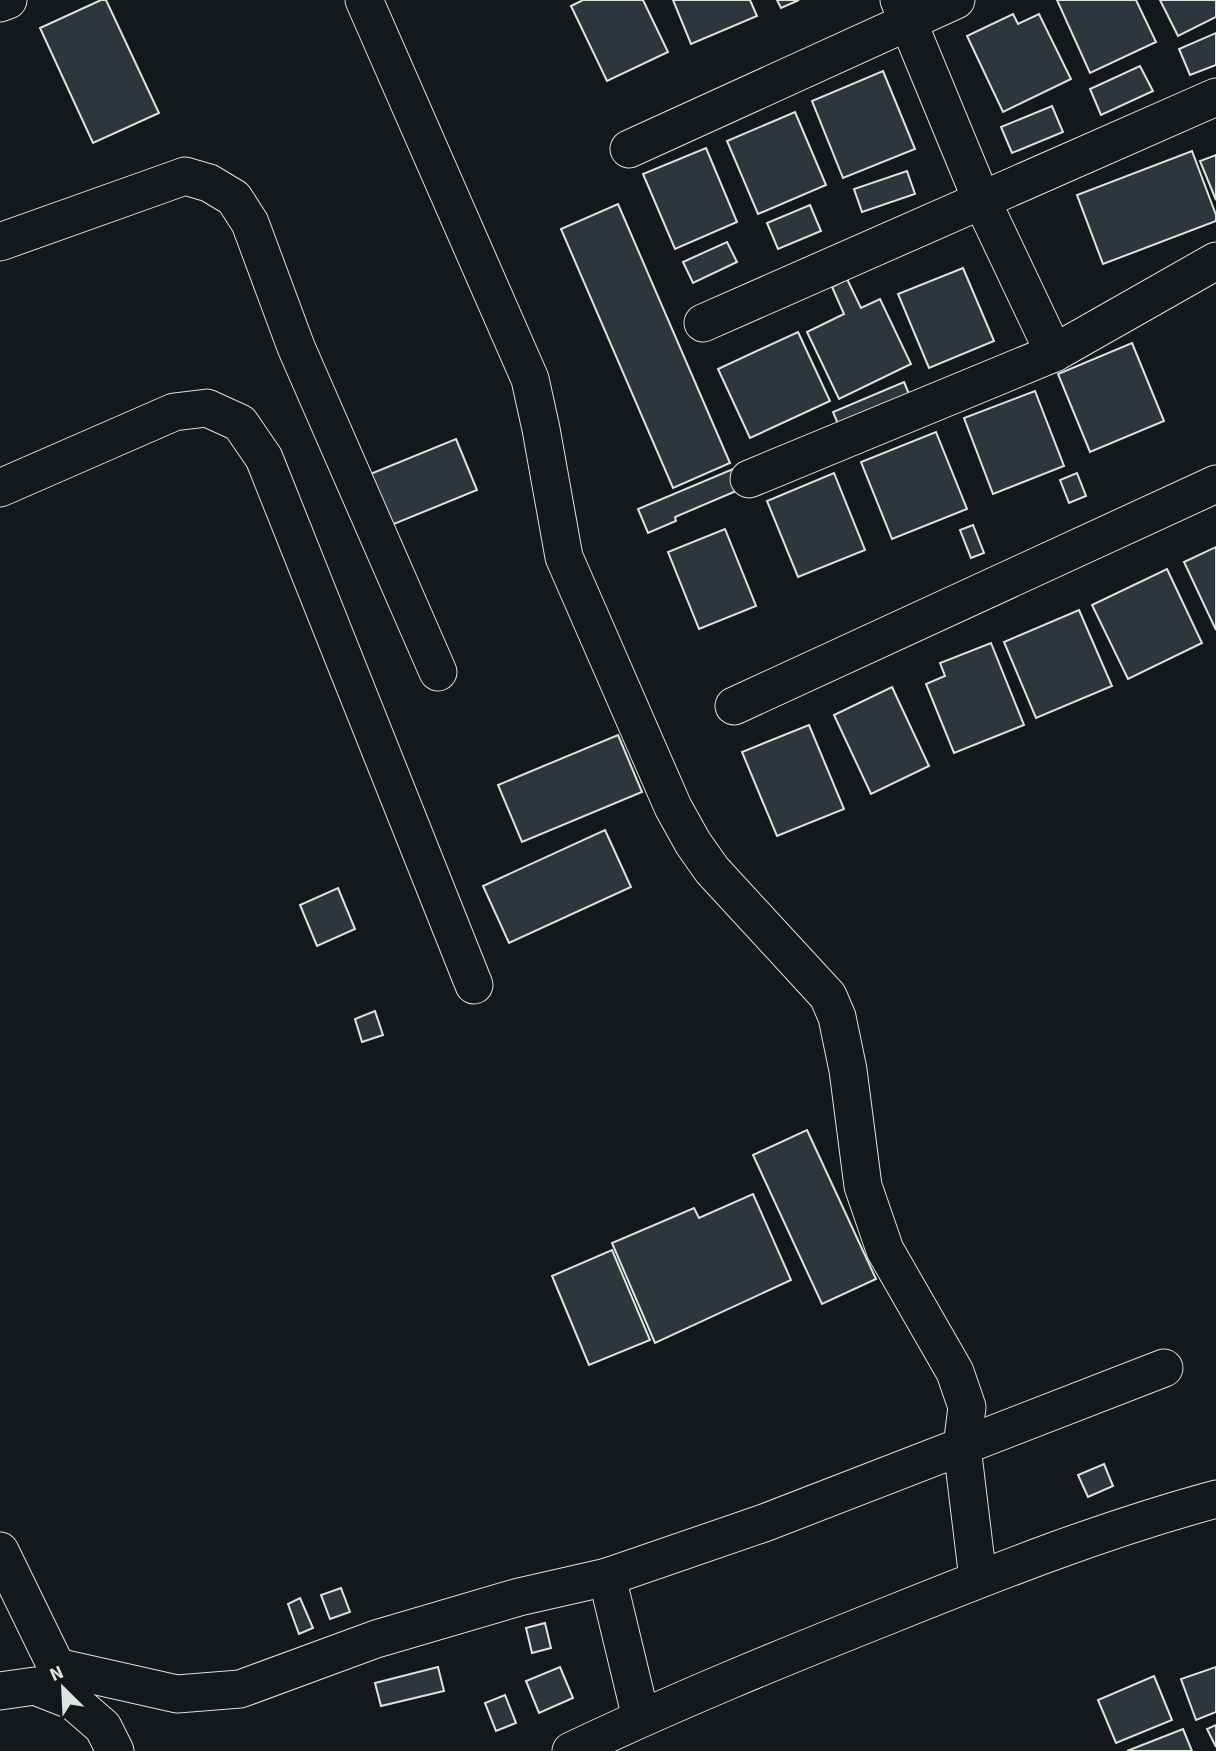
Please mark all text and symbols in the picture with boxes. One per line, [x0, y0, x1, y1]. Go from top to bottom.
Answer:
north arrow [28, 1653, 98, 1723]
text: N [45, 1659, 68, 1689]

